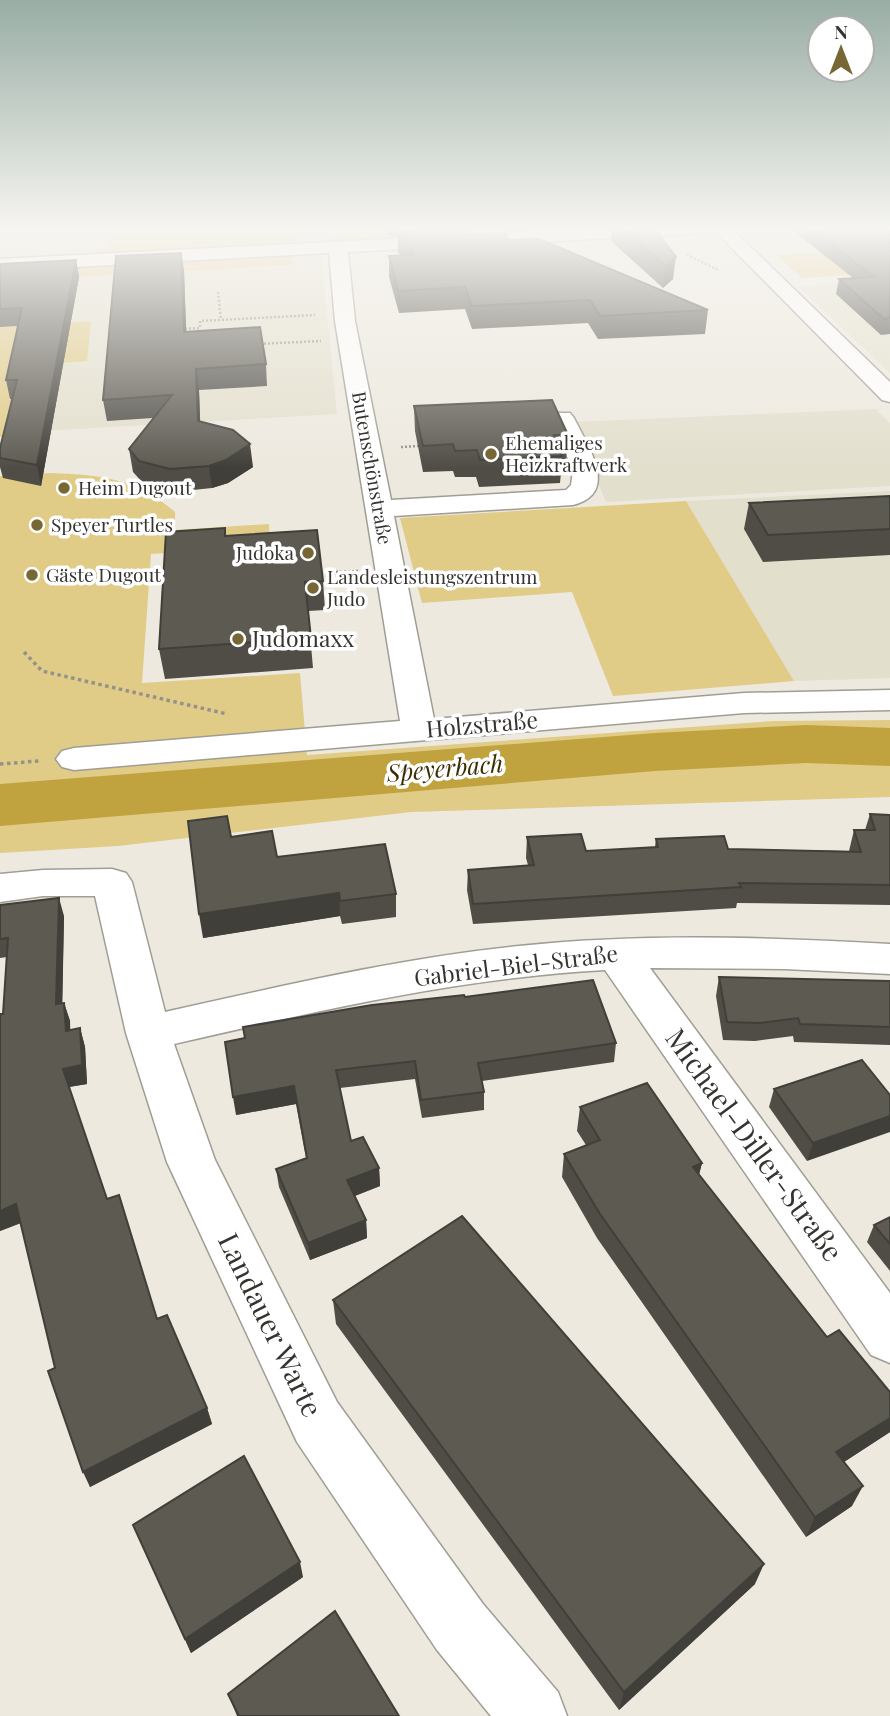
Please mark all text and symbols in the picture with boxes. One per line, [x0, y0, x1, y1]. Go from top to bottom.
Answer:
north arrow [806, 14, 876, 84]
text: N [834, 18, 848, 44]
street label: Butenschönstraße [347, 389, 399, 546]
place label: Ehemaliges Heizkraftwerk [505, 429, 628, 477]
marker: Ehemaliges Heizkraftwerk [483, 446, 499, 462]
place label: Heim Dugout [78, 474, 192, 500]
marker: Heim Dugout [56, 480, 72, 496]
place label: Speyer Turtles [51, 511, 173, 537]
marker: Speyer Turtles [29, 517, 45, 533]
place label: Judoka [235, 539, 295, 565]
marker: Judoka [300, 545, 316, 561]
place label: Gäste Dugout [46, 561, 161, 587]
place label: Landesleistungszentrum Judo [326, 563, 538, 611]
marker: Gäste Dugout [24, 567, 40, 583]
marker: Landesleistungszentrum Judo [305, 580, 321, 596]
place label: Judomaxx [251, 622, 354, 653]
marker: Judomaxx [230, 631, 246, 647]
street label: Holzstraße [425, 703, 539, 744]
water label: Speyerbach [384, 746, 504, 788]
street label: Gabriel-Biel-Straße [412, 937, 619, 992]
street label: Michael-Diller-Straße [658, 1020, 852, 1268]
street label: Landauer Warte [211, 1226, 332, 1422]

